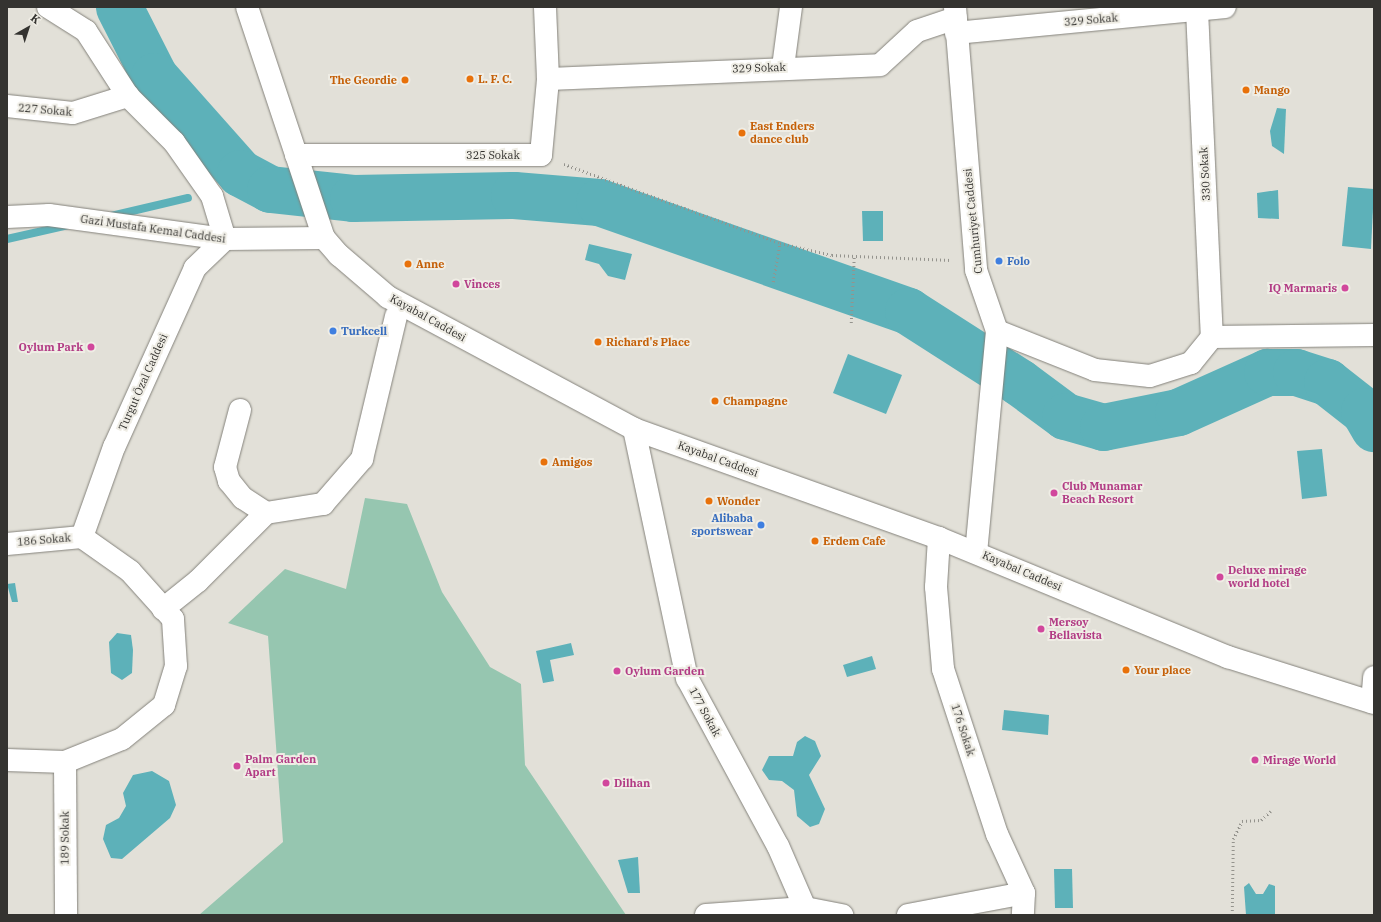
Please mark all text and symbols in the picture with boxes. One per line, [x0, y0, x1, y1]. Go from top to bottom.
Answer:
north arrow [8, 8, 48, 48]
text: K [28, 11, 43, 27]
street label: 329 Sokak [1064, 11, 1118, 29]
street label: 329 Sokak [732, 60, 786, 76]
place label: L. F. C. [478, 72, 512, 86]
place label: The Geordie [330, 73, 397, 87]
marker: L. F. C. [465, 74, 475, 84]
marker: The Geordie [400, 75, 410, 85]
place label: Mango [1254, 83, 1290, 97]
marker: Mango [1241, 85, 1251, 95]
street label: 227 Sokak [18, 101, 72, 119]
place label: East Enders dance club [750, 120, 814, 146]
marker: East Enders dance club [737, 128, 747, 138]
street label: 330 Sokak [1197, 147, 1213, 201]
street label: 325 Sokak [466, 148, 520, 162]
street label: Cumhuriyet Caddesi [961, 168, 985, 274]
street label: Gazi Mustafa Kemal Caddesi [80, 212, 226, 246]
place label: Folo [1007, 254, 1030, 268]
marker: Folo [994, 256, 1004, 266]
place label: Anne [416, 257, 444, 271]
marker: Anne [403, 259, 413, 269]
place label: Vinces [464, 277, 500, 291]
marker: Vinces [451, 279, 461, 289]
place label: IQ Marmaris [1269, 281, 1337, 295]
marker: IQ Marmaris [1340, 283, 1350, 293]
street label: Kayabal Caddesi [388, 292, 468, 344]
place label: Turkcell [341, 324, 387, 338]
marker: Turkcell [328, 326, 338, 336]
street label: Turgut Özal Caddesi [116, 332, 170, 432]
place label: Richard's Place [606, 335, 690, 349]
marker: Richard's Place [593, 337, 603, 347]
place label: Oylum Park [18, 340, 83, 354]
marker: Oylum Park [86, 342, 96, 352]
place label: Champagne [723, 394, 788, 408]
marker: Champagne [710, 396, 720, 406]
street label: Kayabal Caddesi [676, 438, 760, 480]
place label: Amigos [552, 455, 592, 469]
marker: Amigos [539, 457, 549, 467]
place label: Club Munamar Beach Resort [1062, 480, 1142, 506]
marker: Club Munamar Beach Resort [1049, 488, 1059, 498]
place label: Wonder [717, 494, 760, 508]
marker: Wonder [704, 496, 714, 506]
place label: Alibaba sportswear [691, 512, 753, 538]
marker: Alibaba sportswear [756, 520, 766, 530]
street label: 186 Sokak [17, 531, 71, 549]
place label: Erdem Cafe [823, 534, 886, 548]
marker: Erdem Cafe [810, 536, 820, 546]
street label: Kayabal Caddesi [980, 548, 1064, 594]
place label: Deluxe mirage world hotel [1228, 564, 1307, 590]
marker: Deluxe mirage world hotel [1215, 572, 1225, 582]
place label: Mersoy Bellavista [1049, 616, 1102, 642]
marker: Mersoy Bellavista [1036, 624, 1046, 634]
place label: Your place [1134, 663, 1191, 677]
place label: Oylum Garden [625, 664, 704, 678]
marker: Your place [1121, 665, 1131, 675]
marker: Oylum Garden [612, 666, 622, 676]
street label: 177 Sokak [687, 685, 723, 739]
street label: 176 Sokak [948, 702, 978, 758]
place label: Palm Garden Apart [245, 753, 316, 779]
place label: Mirage World [1263, 753, 1336, 767]
marker: Mirage World [1250, 755, 1260, 765]
marker: Palm Garden Apart [232, 761, 242, 771]
place label: Dilhan [614, 776, 650, 790]
marker: Dilhan [601, 778, 611, 788]
street label: 189 Sokak [58, 811, 72, 865]

